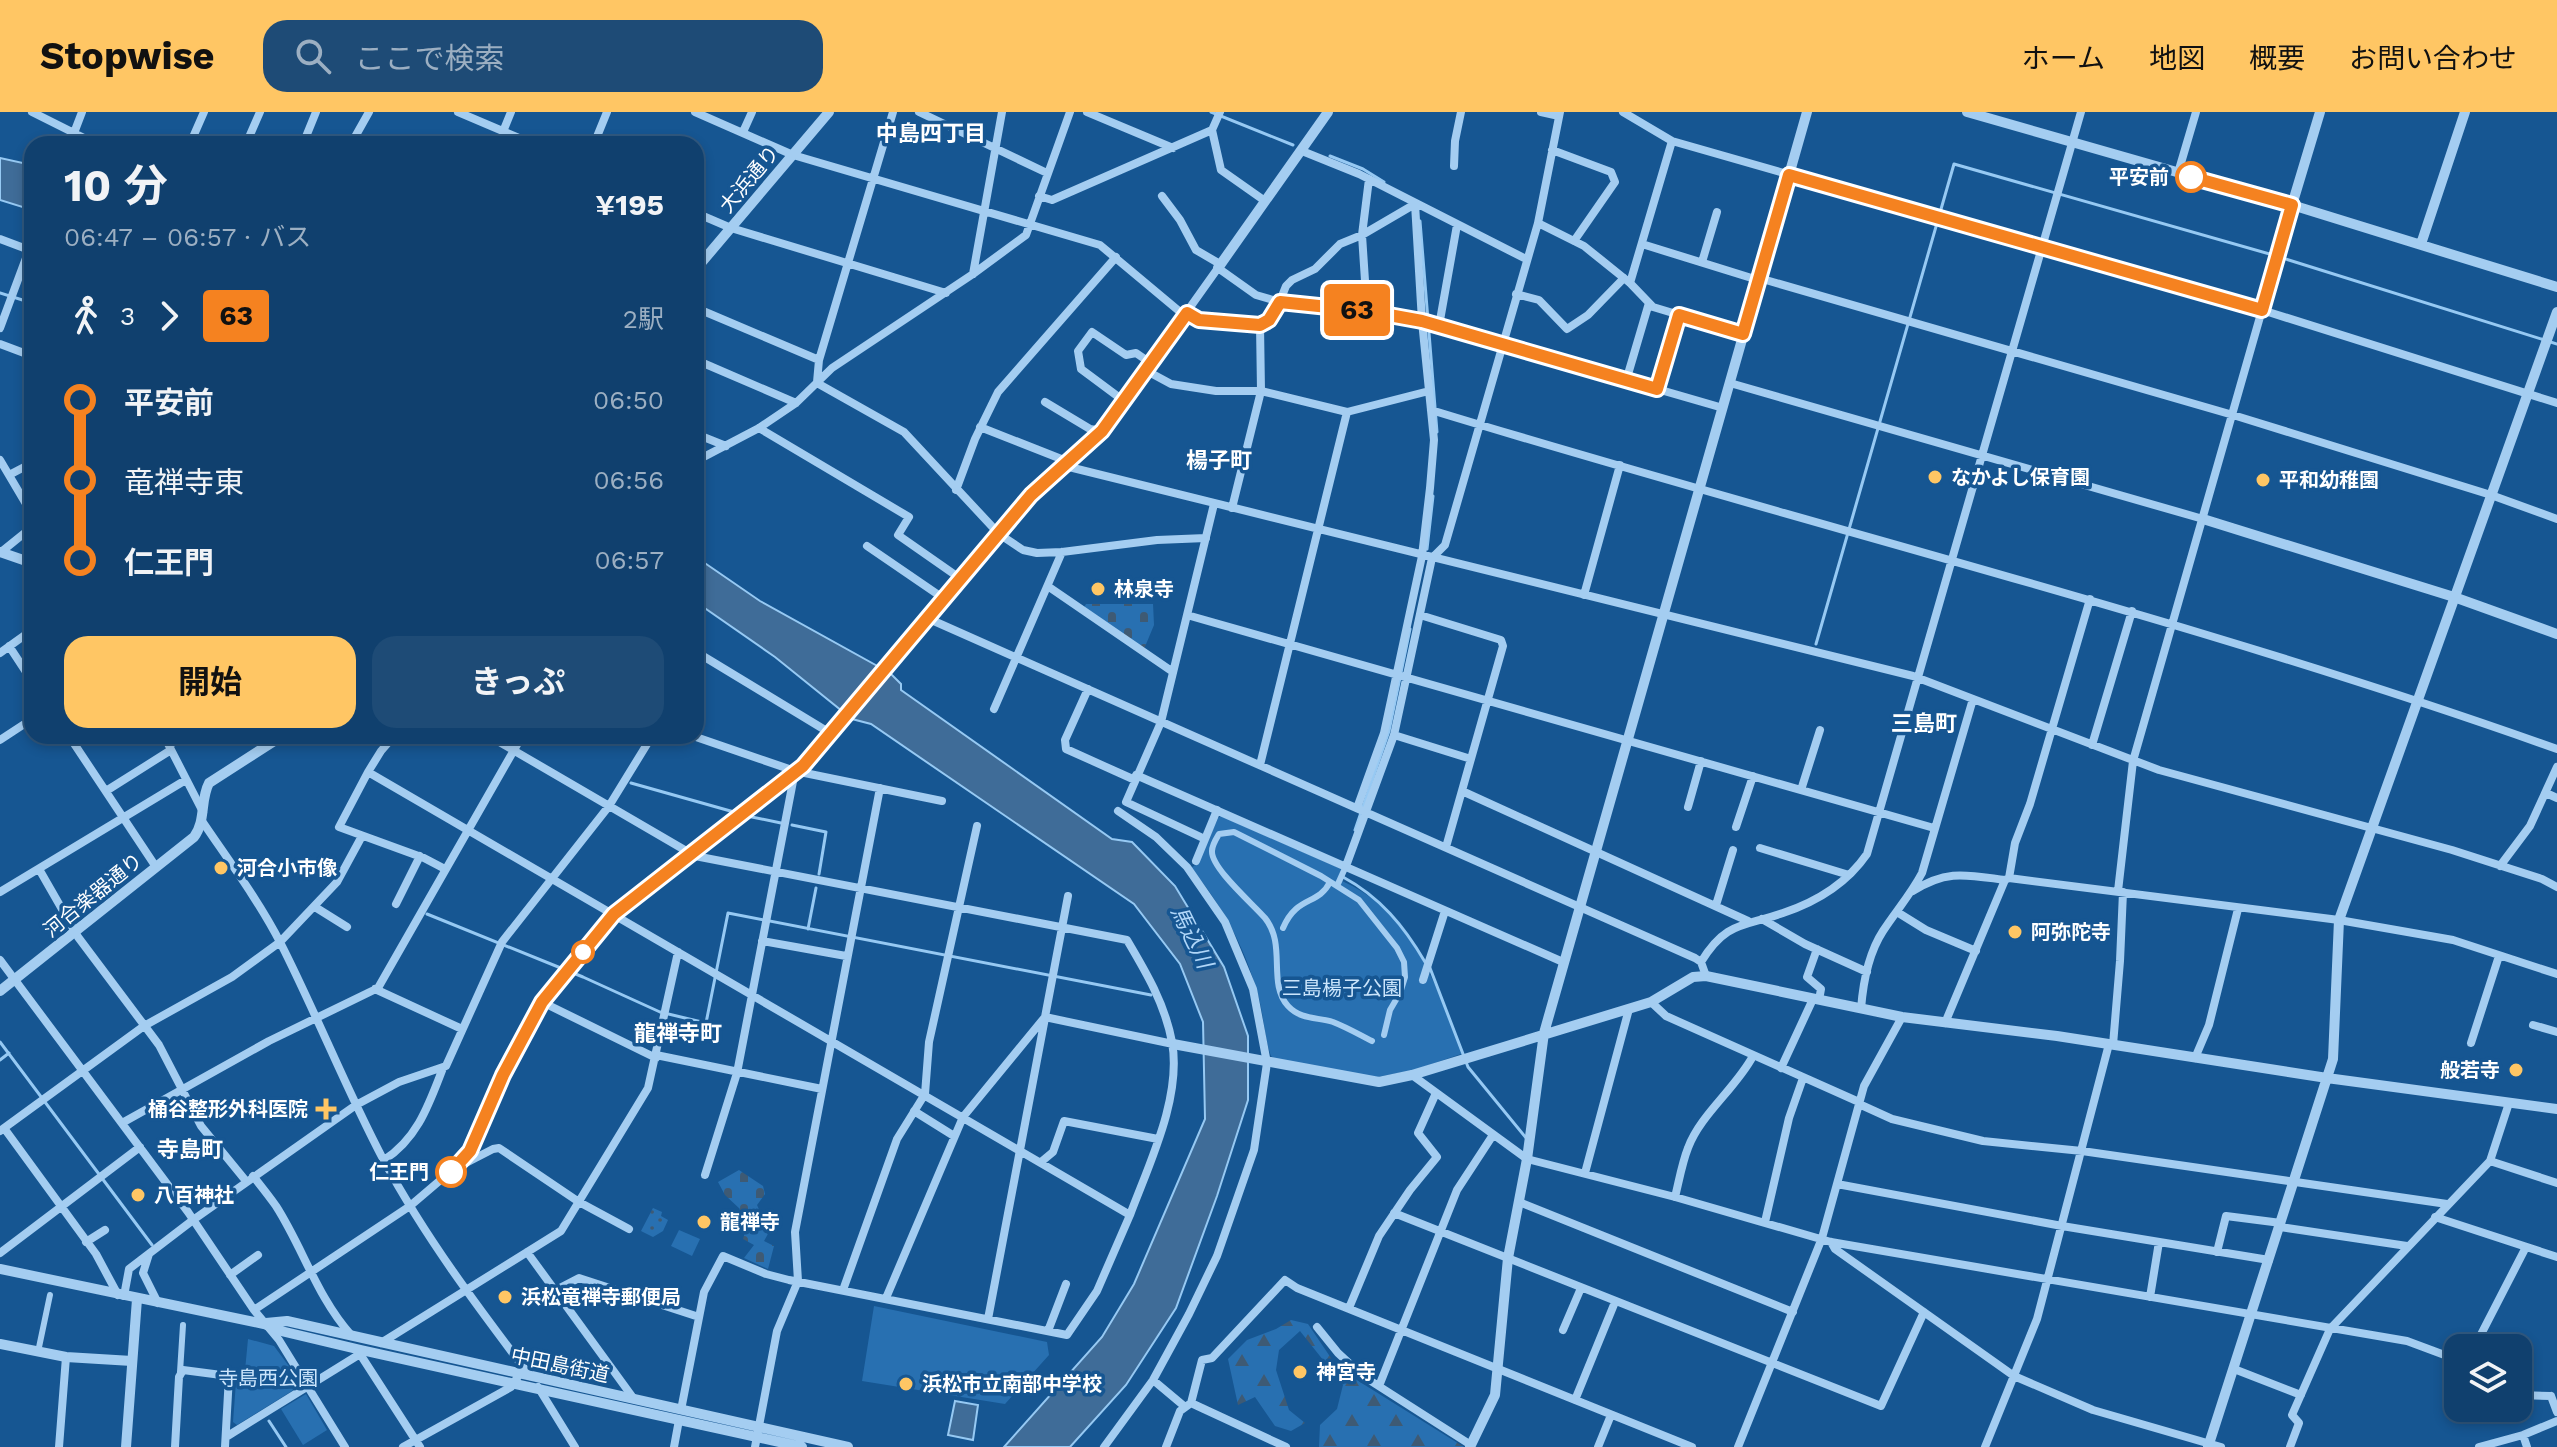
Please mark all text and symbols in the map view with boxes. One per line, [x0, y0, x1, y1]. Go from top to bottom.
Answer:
search box [263, 20, 823, 92]
text: Stopwise [40, 34, 215, 78]
icon: search [291, 34, 335, 78]
text: ここで検索 [355, 41, 505, 76]
text: ホーム [2022, 42, 2105, 75]
text: 地図 [2149, 42, 2205, 75]
text: 概要 [2249, 42, 2305, 75]
text: お問い合わせ [2349, 42, 2517, 75]
district label: 中島四丁目 [876, 121, 986, 146]
street label: 大浜通り [714, 141, 784, 217]
text: 10 分 [64, 160, 168, 212]
marker: 平安前 [2176, 162, 2206, 192]
place label: 平安前 [2109, 165, 2169, 189]
text: ¥195 [595, 187, 664, 222]
text: 06:47 – 06:57 · バス [64, 222, 311, 252]
line badge: 63 [1321, 284, 1393, 336]
text: 63 [1340, 293, 1374, 326]
icon: walk [64, 294, 108, 338]
icon: forward [147, 294, 191, 338]
text: 63 [219, 299, 253, 332]
text: 3 [120, 301, 135, 331]
text: 2駅 [623, 304, 664, 334]
text: 平安前 [124, 385, 214, 420]
text: 06:50 [593, 385, 664, 415]
district label: 楊子町 [1186, 448, 1252, 473]
text: 竜禅寺東 [124, 465, 244, 500]
text: 06:56 [593, 465, 664, 495]
place label: なかよし保育園 [1951, 465, 2090, 489]
marker: なかよし保育園 [1926, 468, 1944, 486]
place label: 平和幼稚園 [2279, 468, 2379, 492]
marker: 平和幼稚園 [2254, 471, 2272, 489]
text: 仁王門 [124, 545, 214, 580]
text: 06:57 [595, 545, 664, 575]
place label: 林泉寺 [1114, 577, 1174, 601]
marker: 林泉寺 [1089, 580, 1107, 598]
button: 開始 [64, 636, 356, 728]
button: きっぷ [372, 636, 664, 728]
district label: 三島町 [1891, 711, 1957, 736]
street label: 河合楽器通り [39, 848, 147, 942]
place label: 河合小市像 [237, 856, 337, 880]
marker: 河合小市像 [212, 859, 230, 877]
water label: 馬込川 [1166, 902, 1219, 974]
place label: 阿弥陀寺 [2031, 920, 2111, 944]
marker: 阿弥陀寺 [2006, 923, 2024, 941]
unlabelled marker [572, 941, 594, 963]
park label: 三島楊子公園 [1282, 976, 1402, 1000]
district label: 龍禅寺町 [634, 1021, 722, 1046]
place label: 般若寺 [2440, 1058, 2500, 1082]
marker: 般若寺 [2507, 1061, 2525, 1079]
place label: 桶谷整形外科医院 [148, 1097, 308, 1121]
marker: 桶谷整形外科医院 [315, 1098, 337, 1120]
district label: 寺島町 [157, 1137, 223, 1162]
marker: 仁王門 [436, 1157, 466, 1187]
place label: 仁王門 [369, 1160, 429, 1184]
place label: 八百神社 [154, 1183, 234, 1207]
marker: 八百神社 [129, 1186, 147, 1204]
place label: 龍禅寺 [720, 1210, 780, 1234]
marker: 龍禅寺 [695, 1213, 713, 1231]
place label: 浜松竜禅寺郵便局 [521, 1285, 681, 1309]
marker: 浜松竜禅寺郵便局 [496, 1288, 514, 1306]
map controls [2444, 1334, 2532, 1422]
button: layers [2444, 1334, 2532, 1422]
street label: 中田島街道 [509, 1343, 611, 1387]
place label: 神宮寺 [1316, 1360, 1376, 1384]
marker: 神宮寺 [1291, 1363, 1309, 1381]
park label: 寺島西公園 [218, 1366, 318, 1390]
place label: 浜松市立南部中学校 [922, 1372, 1102, 1396]
marker: 浜松市立南部中学校 [897, 1375, 915, 1393]

